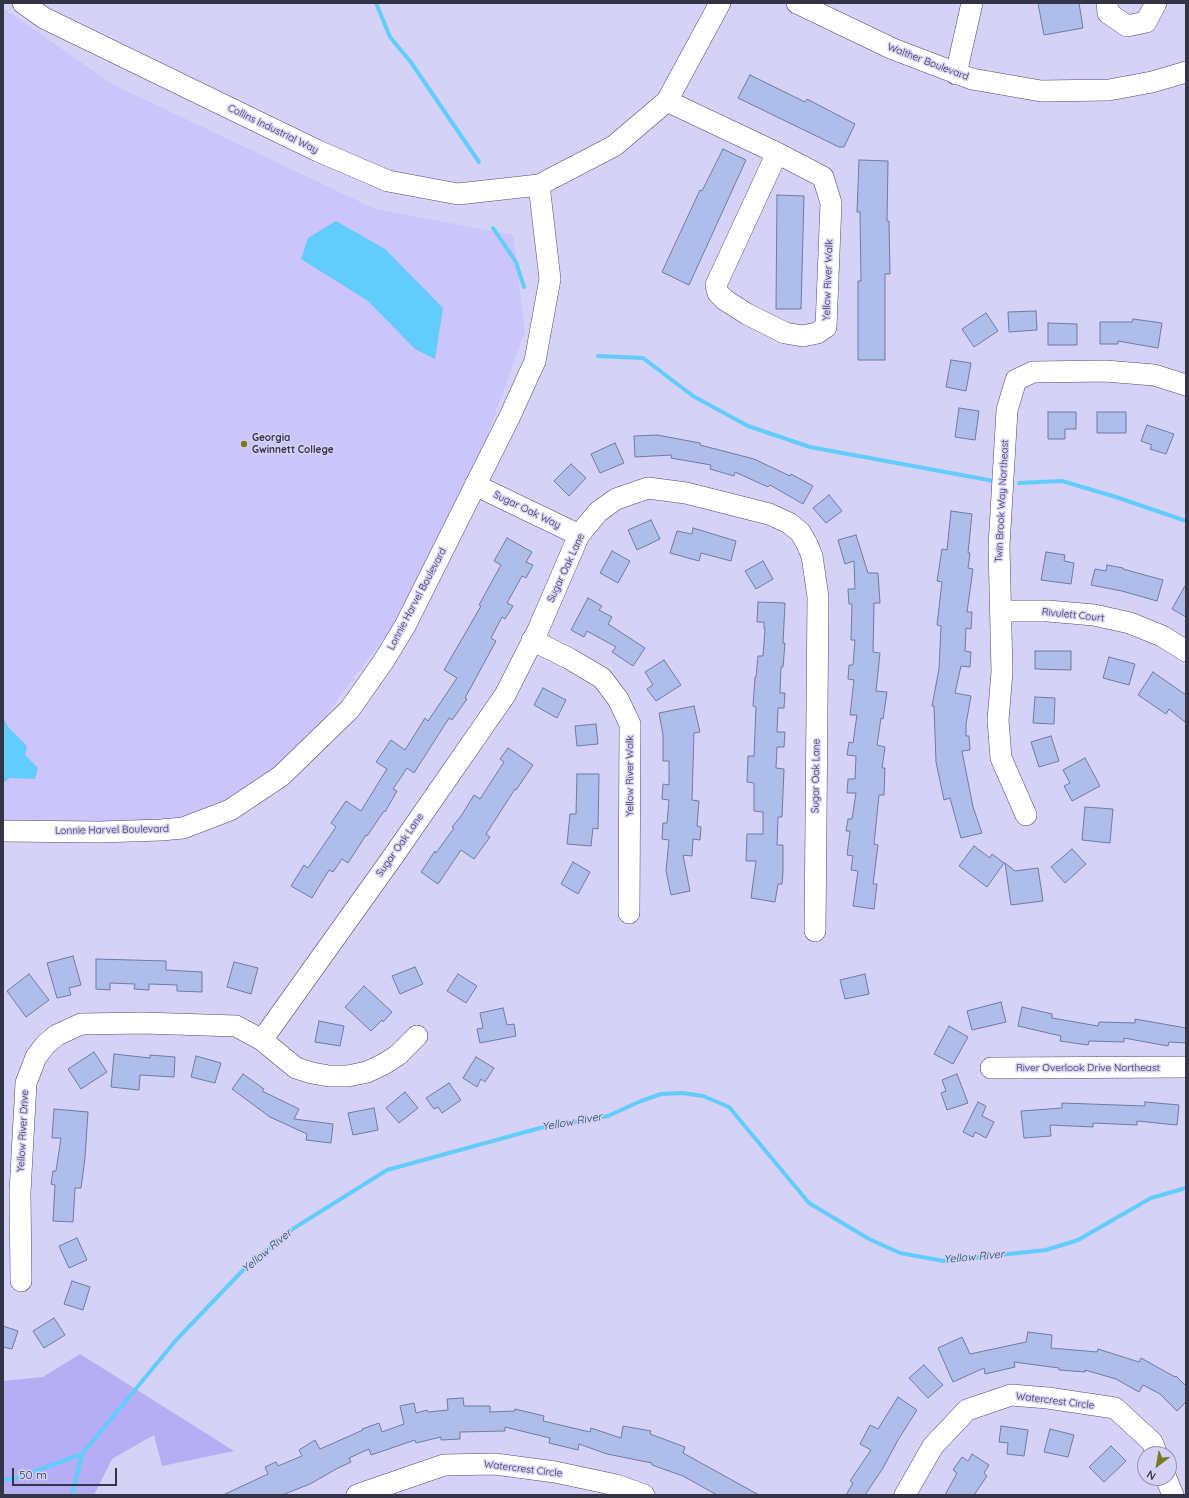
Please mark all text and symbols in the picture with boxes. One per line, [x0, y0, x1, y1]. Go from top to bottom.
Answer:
street label: Walther Boulevard [886, 41, 970, 83]
street label: Collins Industrial Way [226, 102, 320, 156]
street label: Yellow River Walk [821, 239, 835, 321]
place label: Georgia Gwinnett College [252, 432, 334, 456]
marker: Georgia Gwinnett College [239, 439, 249, 449]
street label: Twin Brook Way Northeast [993, 439, 1011, 563]
street label: Sugar Oak Way [491, 489, 563, 531]
street label: Sugar Oak Lane [545, 532, 587, 604]
street label: Lonnie Harvel Boulevard [385, 546, 449, 652]
street label: Rivulett Court [1041, 606, 1105, 624]
street label: Yellow River Walk [624, 735, 636, 817]
street label: Sugar Oak Lane [809, 739, 823, 813]
street label: Sugar Oak Lane [374, 811, 426, 879]
street label: Lonnie Harvel Boulevard [55, 823, 169, 837]
street label: River Overlook Drive Northeast [1016, 1062, 1160, 1074]
street label: Yellow River Drive [15, 1090, 31, 1172]
water label: Yellow River [541, 1110, 603, 1134]
water label: Yellow River [240, 1226, 294, 1276]
water label: Yellow River [943, 1248, 1005, 1266]
street label: Watercrest Circle [1015, 1390, 1095, 1412]
north arrow [1137, 1446, 1177, 1486]
street label: Watercrest Circle [483, 1458, 563, 1480]
scale bar [14, 1460, 119, 1486]
text: 50 m [19, 1467, 47, 1482]
text: N [1144, 1467, 1158, 1484]

